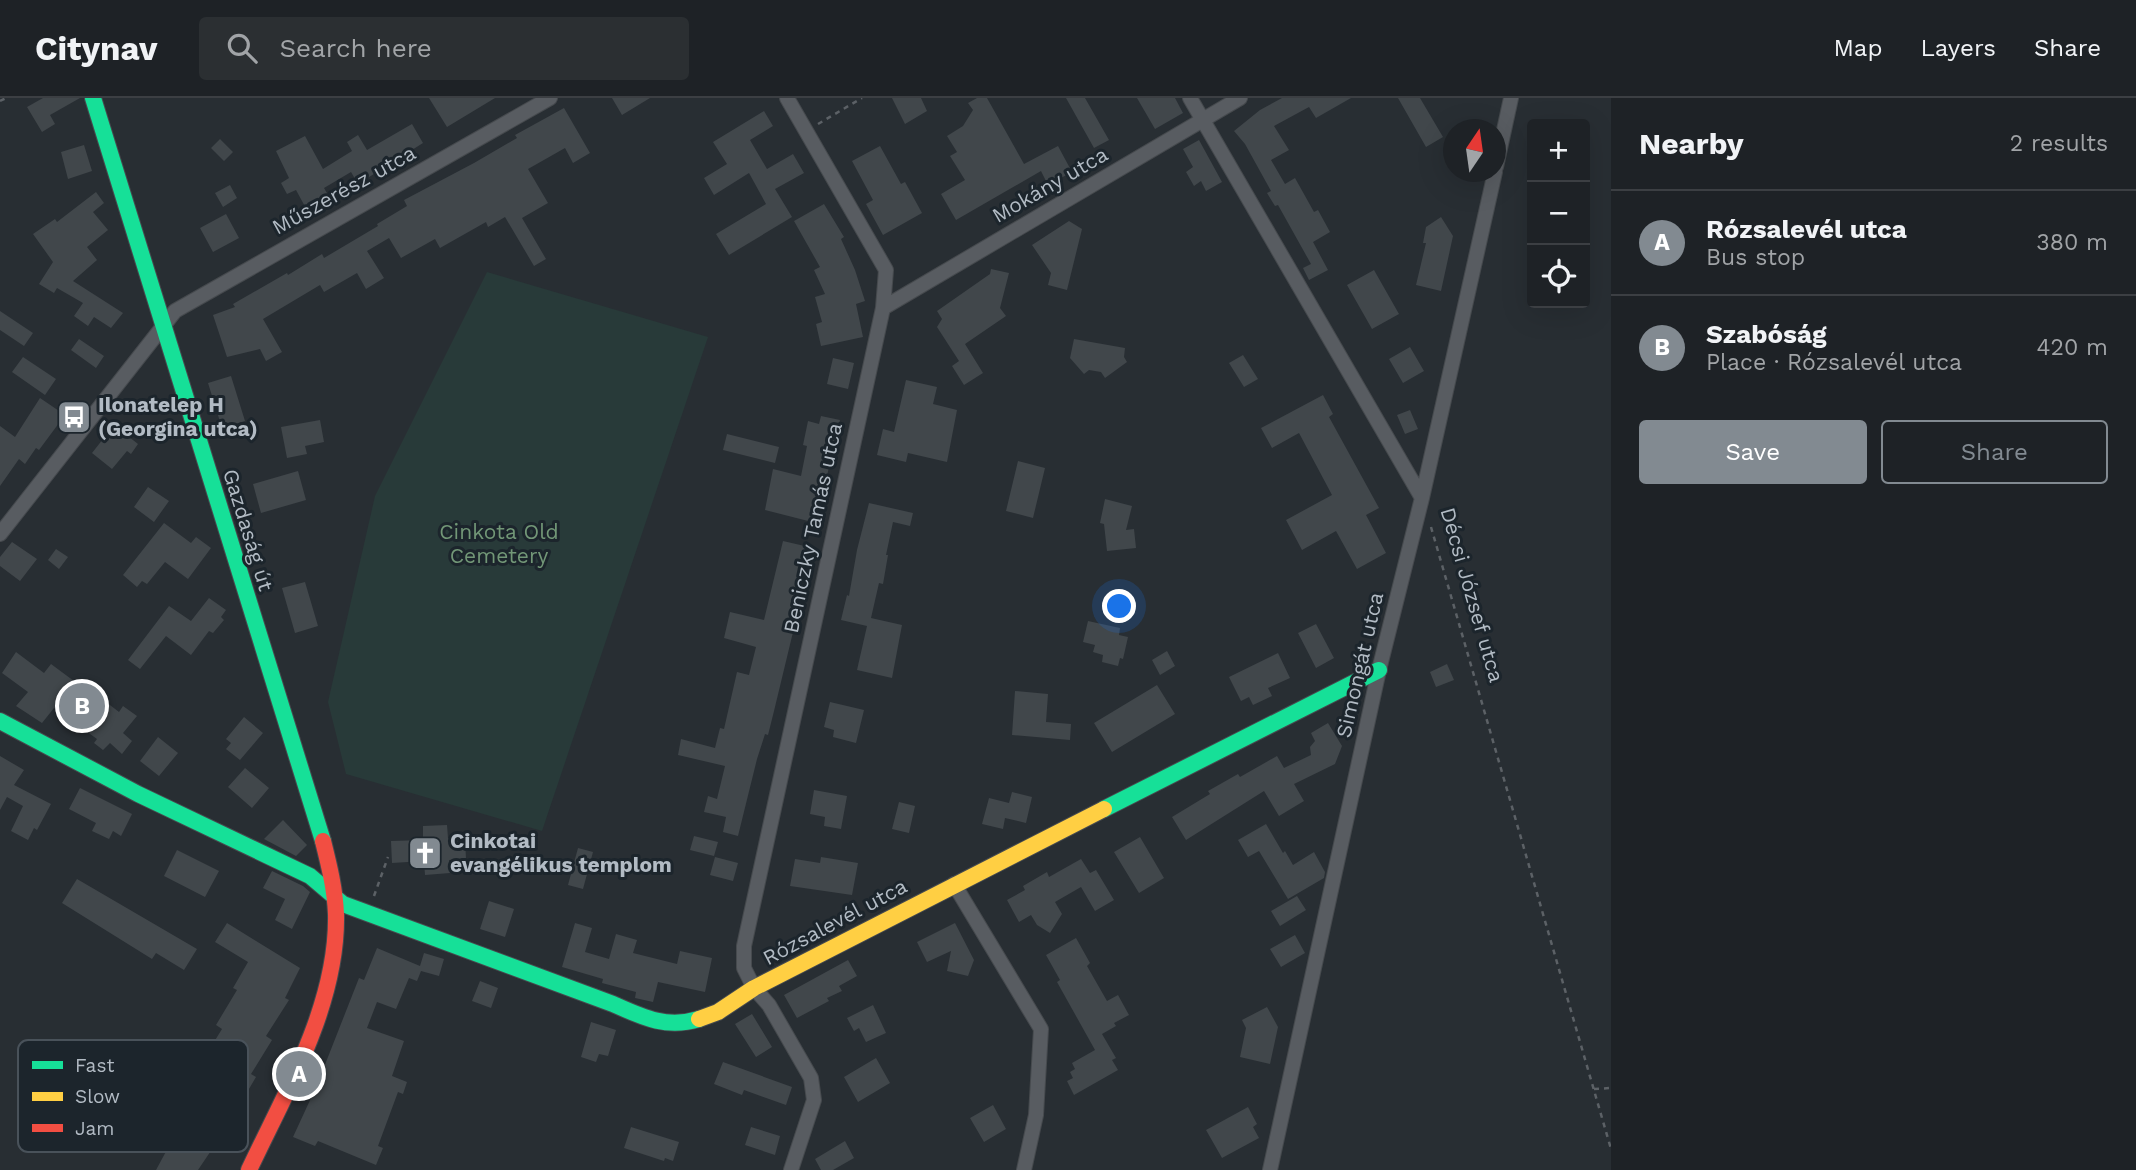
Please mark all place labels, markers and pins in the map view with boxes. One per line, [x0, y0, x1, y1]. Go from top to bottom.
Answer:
place label: Ilonatelep H (Georgina utca) [98, 392, 258, 441]
bus stop icon: Ilonatelep H (Georgina utca) [55, 398, 93, 436]
pin: B [59, 680, 105, 732]
place label: Cinkotai evangélikus templom [450, 828, 672, 877]
church icon: Cinkotai evangélikus templom [406, 834, 444, 872]
pin: A [276, 1048, 322, 1100]

